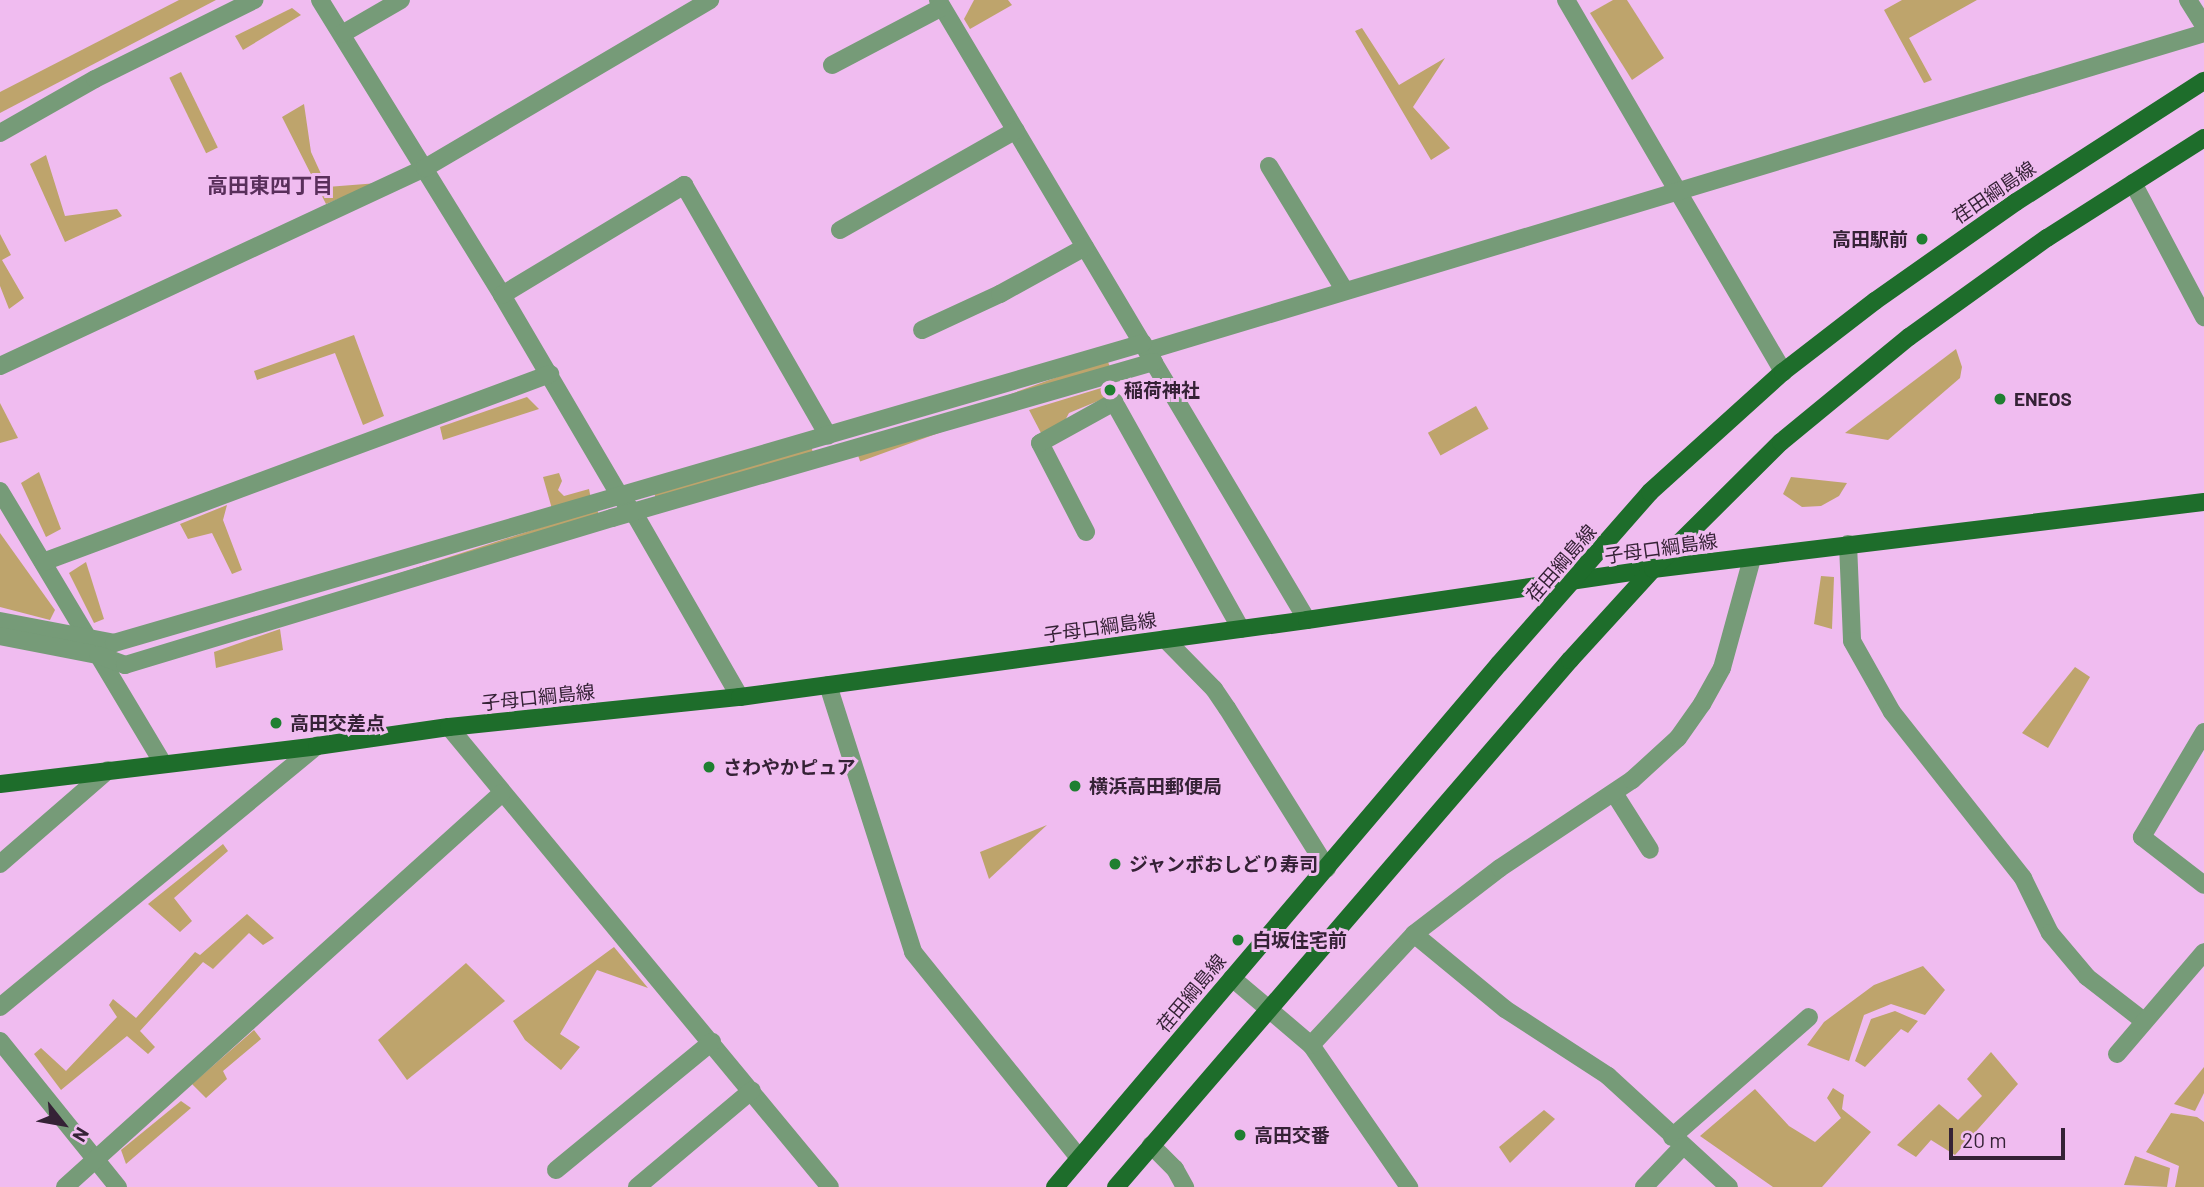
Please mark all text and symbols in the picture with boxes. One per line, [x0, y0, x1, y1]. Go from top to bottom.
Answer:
street label: 荏田綱島線 [1948, 156, 2040, 228]
district label: 高田東四丁目 [207, 172, 333, 198]
place label: 高田駅前 [1832, 228, 1908, 250]
marker: 高田駅前 [1914, 231, 1930, 247]
place label: 稲荷神社 [1124, 379, 1200, 401]
marker: 稲荷神社 [1102, 382, 1118, 398]
place label: ENEOS [2014, 388, 2072, 410]
marker: ENEOS [1992, 391, 2008, 407]
street label: 荏田綱島線 [1521, 520, 1601, 606]
street label: 子母口綱島線 [1603, 529, 1719, 567]
street label: 子母口綱島線 [1042, 608, 1158, 646]
street label: 子母口綱島線 [480, 680, 596, 714]
place label: 高田交差点 [290, 712, 385, 734]
marker: 高田交差点 [268, 715, 284, 731]
place label: さわやかピュア [723, 756, 856, 778]
marker: さわやかピュア [701, 759, 717, 775]
place label: 横浜高田郵便局 [1089, 775, 1222, 797]
marker: 横浜高田郵便局 [1067, 778, 1083, 794]
place label: ジャンボおしどり寿司 [1129, 853, 1319, 875]
marker: ジャンボおしどり寿司 [1107, 856, 1123, 872]
place label: 白坂住宅前 [1252, 929, 1347, 951]
marker: 白坂住宅前 [1230, 932, 1246, 948]
street label: 荏田綱島線 [1152, 949, 1230, 1037]
north arrow [28, 1089, 98, 1159]
scale bar [1952, 1114, 2068, 1158]
text: N [68, 1124, 95, 1146]
place label: 高田交番 [1254, 1124, 1330, 1146]
marker: 高田交番 [1232, 1127, 1248, 1143]
text: 20 m [1962, 1127, 2007, 1152]

